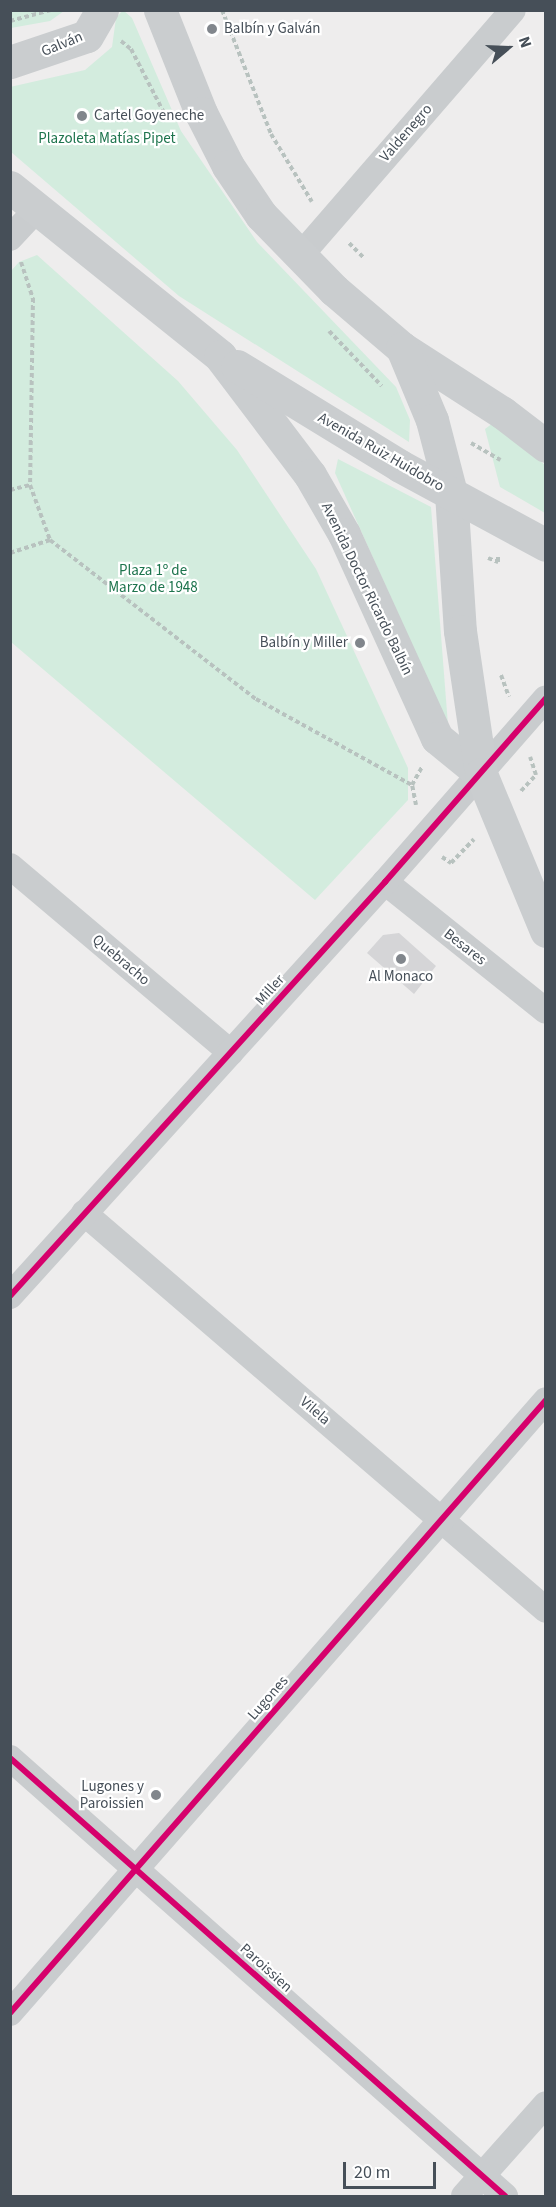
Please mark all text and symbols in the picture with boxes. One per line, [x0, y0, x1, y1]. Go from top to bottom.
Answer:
north arrow [478, 18, 538, 78]
place label: Balbín y Galván [224, 20, 321, 38]
marker: Balbín y Galván [205, 22, 219, 36]
street label: Galván [39, 28, 85, 60]
text: N [513, 34, 537, 51]
street label: Valdenegro [376, 100, 436, 166]
place label: Cartel Goyeneche [94, 107, 204, 125]
marker: Cartel Goyeneche [75, 109, 89, 123]
park label: Plazoleta Matías Pipet [38, 130, 176, 148]
street label: Avenida Ruiz Huidobro [315, 409, 447, 495]
street label: Avenida Doctor Ricardo Balbín [317, 500, 417, 678]
park label: Plaza 1º de Marzo de 1948 [108, 561, 198, 596]
place label: Balbín y Miller [260, 634, 348, 652]
marker: Balbín y Miller [353, 636, 367, 650]
street label: Besares [440, 925, 490, 969]
street label: Quebracho [89, 931, 153, 989]
marker: Al Monaco [394, 952, 408, 966]
place label: Al Monaco [369, 968, 433, 986]
street label: Miller [252, 971, 288, 1009]
street label: Vilela [296, 1393, 334, 1429]
street label: Lugones [244, 1672, 292, 1724]
place label: Lugones y Paroissien [80, 1777, 144, 1812]
marker: Lugones y Paroissien [149, 1788, 163, 1802]
street label: Paroissien [236, 1940, 296, 1996]
scale bar [346, 2150, 439, 2188]
text: 20 m [354, 2160, 390, 2185]

